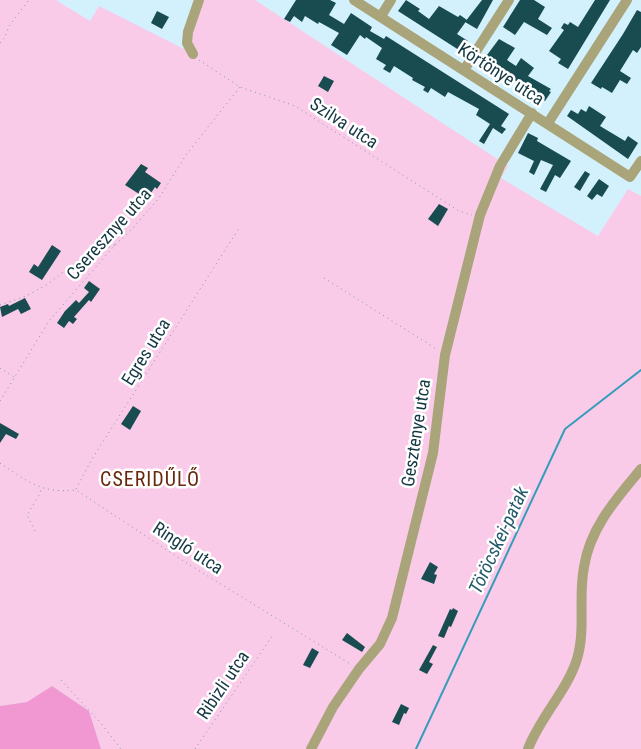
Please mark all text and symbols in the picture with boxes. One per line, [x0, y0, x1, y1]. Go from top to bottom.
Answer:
street label: Körtönye utca [454, 38, 548, 109]
street label: Szilva utca [306, 93, 382, 152]
street label: Cseresznye utca [62, 183, 155, 284]
street label: Egres utca [117, 314, 174, 389]
street label: Gesztenye utca [397, 378, 434, 488]
district label: CSERIDŰLŐ [100, 467, 200, 491]
water label: Töröcskei-patak [464, 482, 534, 597]
street label: Ringló utca [149, 517, 227, 578]
street label: Ribizli utca [192, 647, 253, 723]

